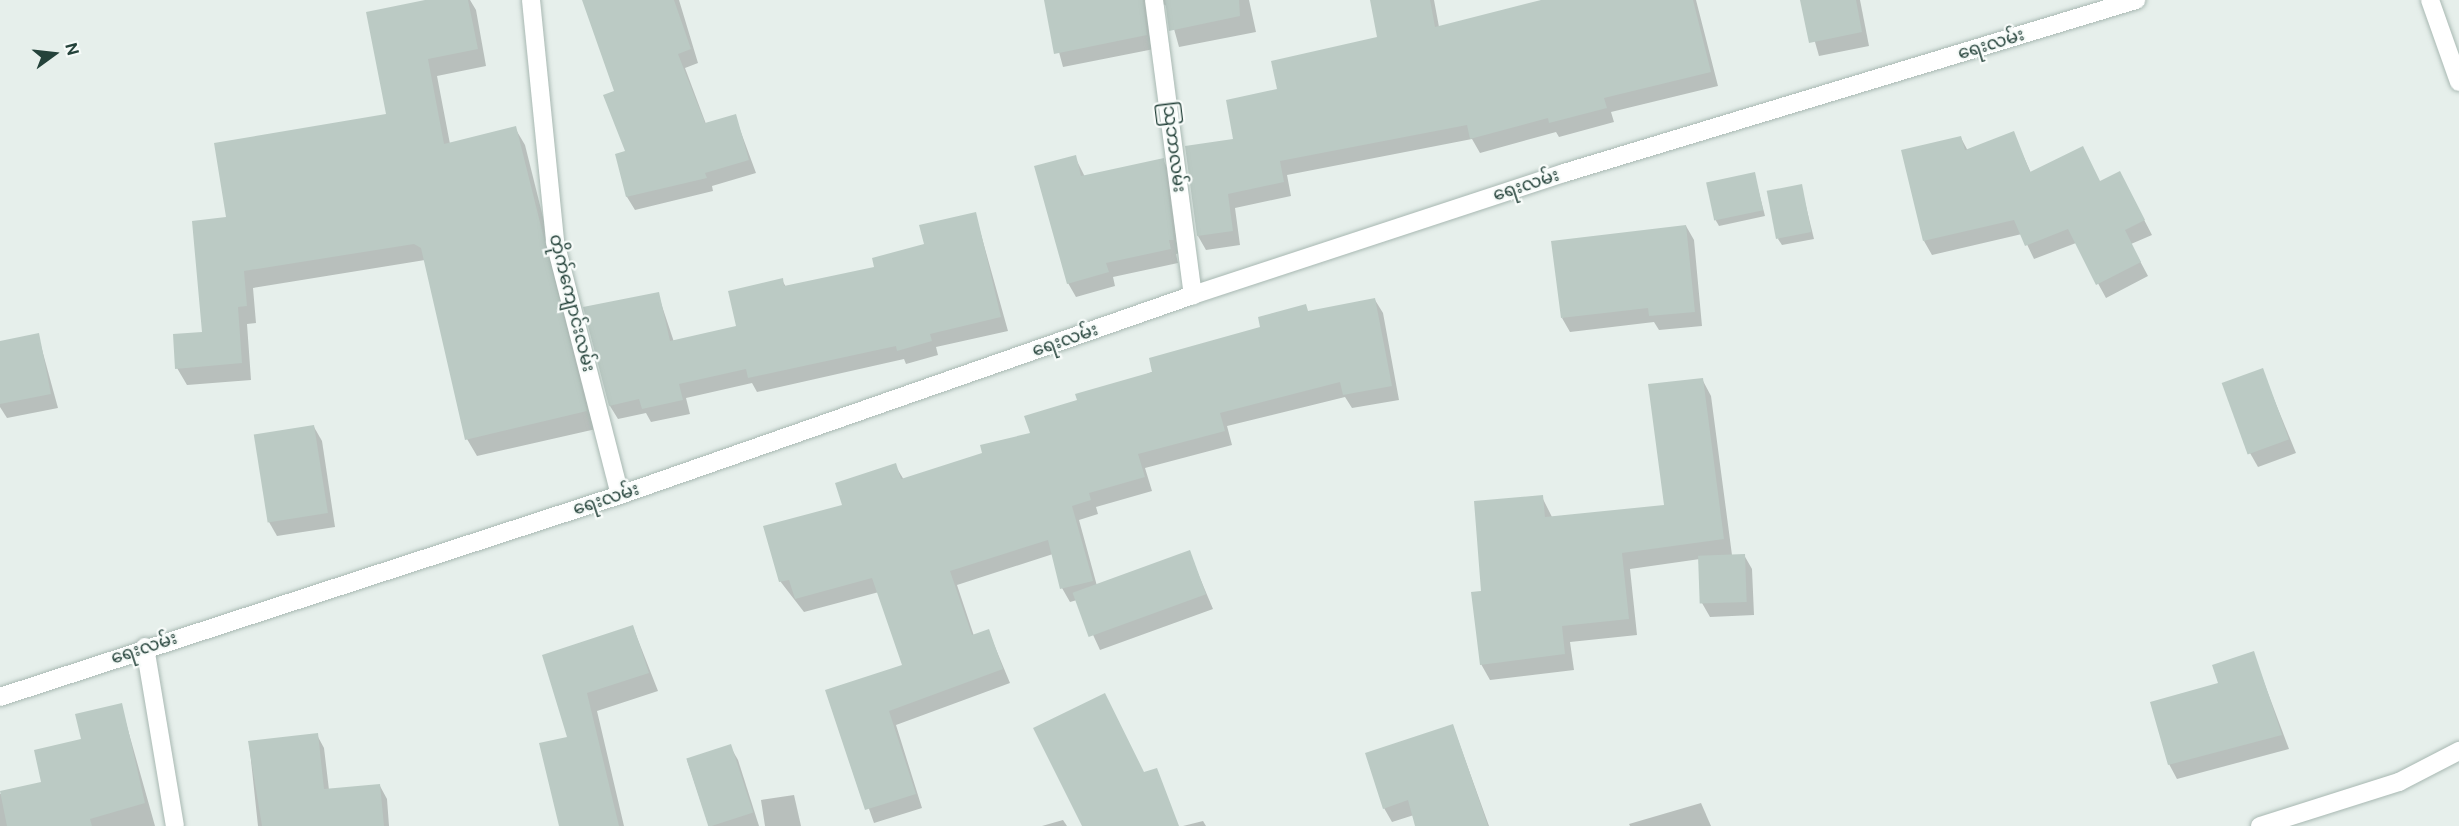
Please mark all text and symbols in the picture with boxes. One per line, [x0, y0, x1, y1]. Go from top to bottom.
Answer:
north arrow [24, 24, 84, 84]
street label: ရေးလမ်း [1955, 24, 2027, 64]
text: N [61, 41, 83, 58]
street label: သြဘာလမ်း [1158, 100, 1190, 194]
street label: ရေးလမ်း [1490, 164, 1562, 206]
street label: တိုက်ကျောင်းလမ်း [544, 232, 600, 374]
street label: ရေးလမ်း [1029, 319, 1101, 361]
street label: ရေးလမ်း [570, 478, 642, 520]
street label: ရေးလမ်း [108, 627, 180, 669]

